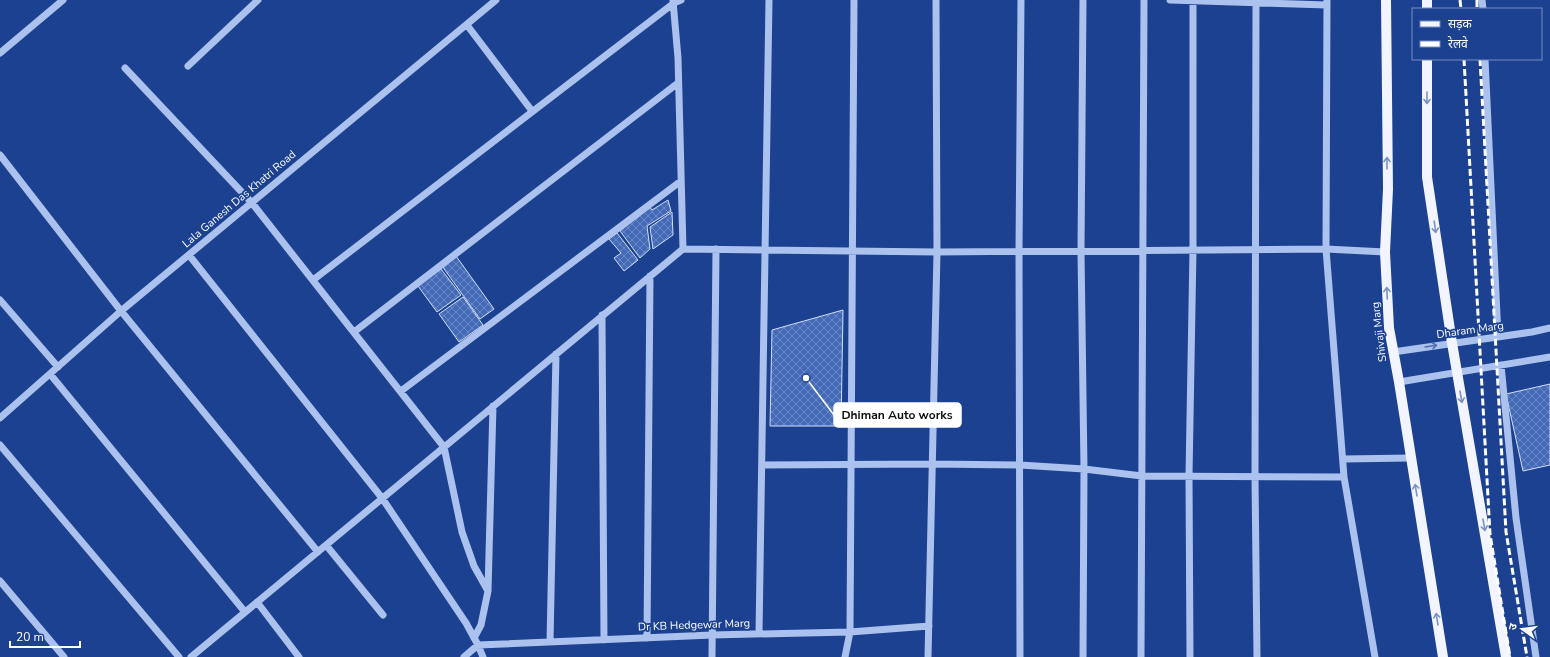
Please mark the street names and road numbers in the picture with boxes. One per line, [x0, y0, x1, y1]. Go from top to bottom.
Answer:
street label: Lala Ganesh Das Khatri Road [179, 147, 299, 251]
street label: Shivaji Marg [1368, 301, 1390, 363]
street label: Dharam Marg [1435, 318, 1505, 342]
street label: Dr KB Hedgewar Marg [638, 616, 750, 634]

